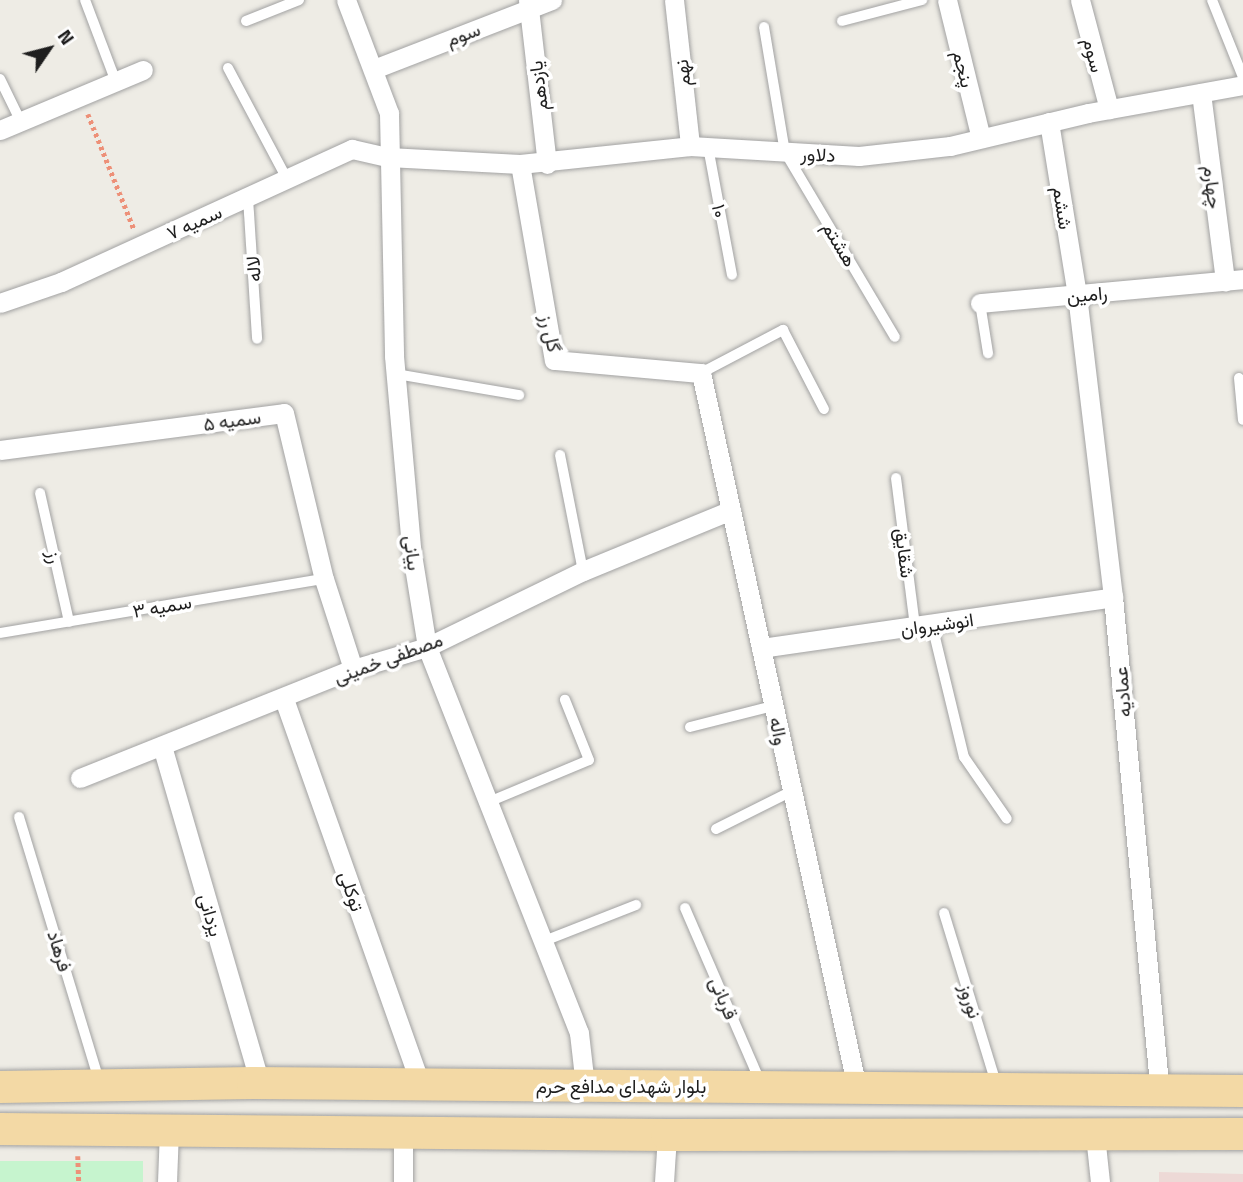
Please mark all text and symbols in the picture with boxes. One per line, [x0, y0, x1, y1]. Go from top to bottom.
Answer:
north arrow [14, 14, 84, 84]
street label: سوم [443, 17, 483, 51]
text: N [51, 23, 82, 50]
street label: سوم [1078, 35, 1110, 75]
street label: پنجم [948, 48, 980, 90]
street label: نهم [669, 58, 695, 88]
street label: یازدهم [524, 60, 552, 112]
street label: دلاور [800, 142, 836, 166]
street label: چهارم [1199, 164, 1227, 210]
street label: ششم [1048, 185, 1078, 231]
street label: سمیه ۷ [163, 200, 225, 244]
street label: ۱۰ [708, 202, 732, 220]
street label: هشتم [818, 218, 862, 270]
street label: لاله [241, 255, 265, 283]
street label: رامین [1066, 281, 1108, 307]
street label: گل رز [536, 312, 566, 354]
street label: سمیه ۵ [202, 405, 262, 435]
street label: شقایق [891, 527, 919, 579]
street label: بیانی [400, 534, 426, 572]
street label: رز [43, 548, 67, 566]
street label: سمیه ۳ [131, 590, 193, 622]
street label: انوشیروان [899, 608, 975, 640]
street label: مصطفی خمینی [330, 628, 446, 688]
street label: عمادیه [1108, 666, 1136, 718]
street label: واله [765, 715, 793, 747]
street label: توکلی [335, 868, 369, 914]
street label: یزدانی [194, 891, 228, 939]
street label: فرهاد [43, 928, 77, 974]
street label: قربانی [705, 973, 743, 1023]
street label: نوروز [955, 981, 987, 1021]
street label: بلوار شهدای مدافع حرم [536, 1075, 706, 1097]

